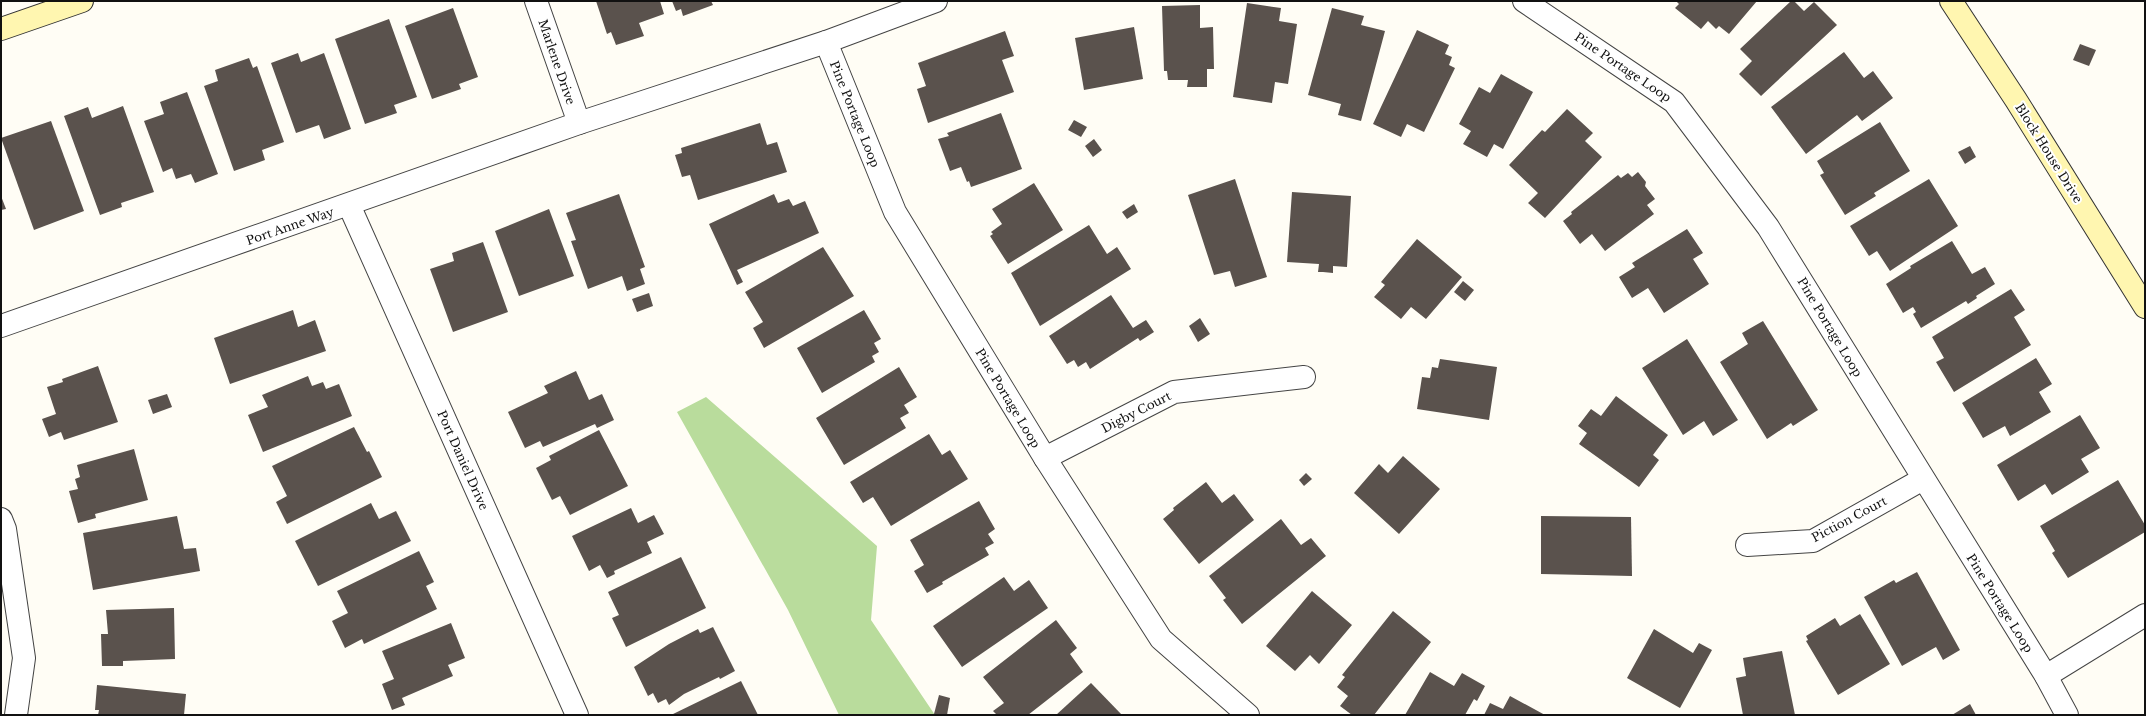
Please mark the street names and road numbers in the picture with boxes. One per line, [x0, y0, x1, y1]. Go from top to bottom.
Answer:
street label: Marlene Drive [535, 17, 579, 107]
street label: Pine Portage Loop [1572, 29, 1674, 105]
street label: Pine Portage Loop [827, 59, 883, 169]
street label: Block House Drive [2012, 100, 2086, 206]
street label: Port Anne Way [244, 204, 336, 248]
street label: Pine Portage Loop [1794, 274, 1866, 380]
street label: Pine Portage Loop [972, 345, 1044, 451]
street label: Digby Court [1099, 388, 1174, 436]
street label: Port Daniel Drive [434, 408, 492, 512]
street label: Piction Court [1809, 493, 1889, 545]
street label: Pine Portage Loop [1964, 551, 2036, 655]

